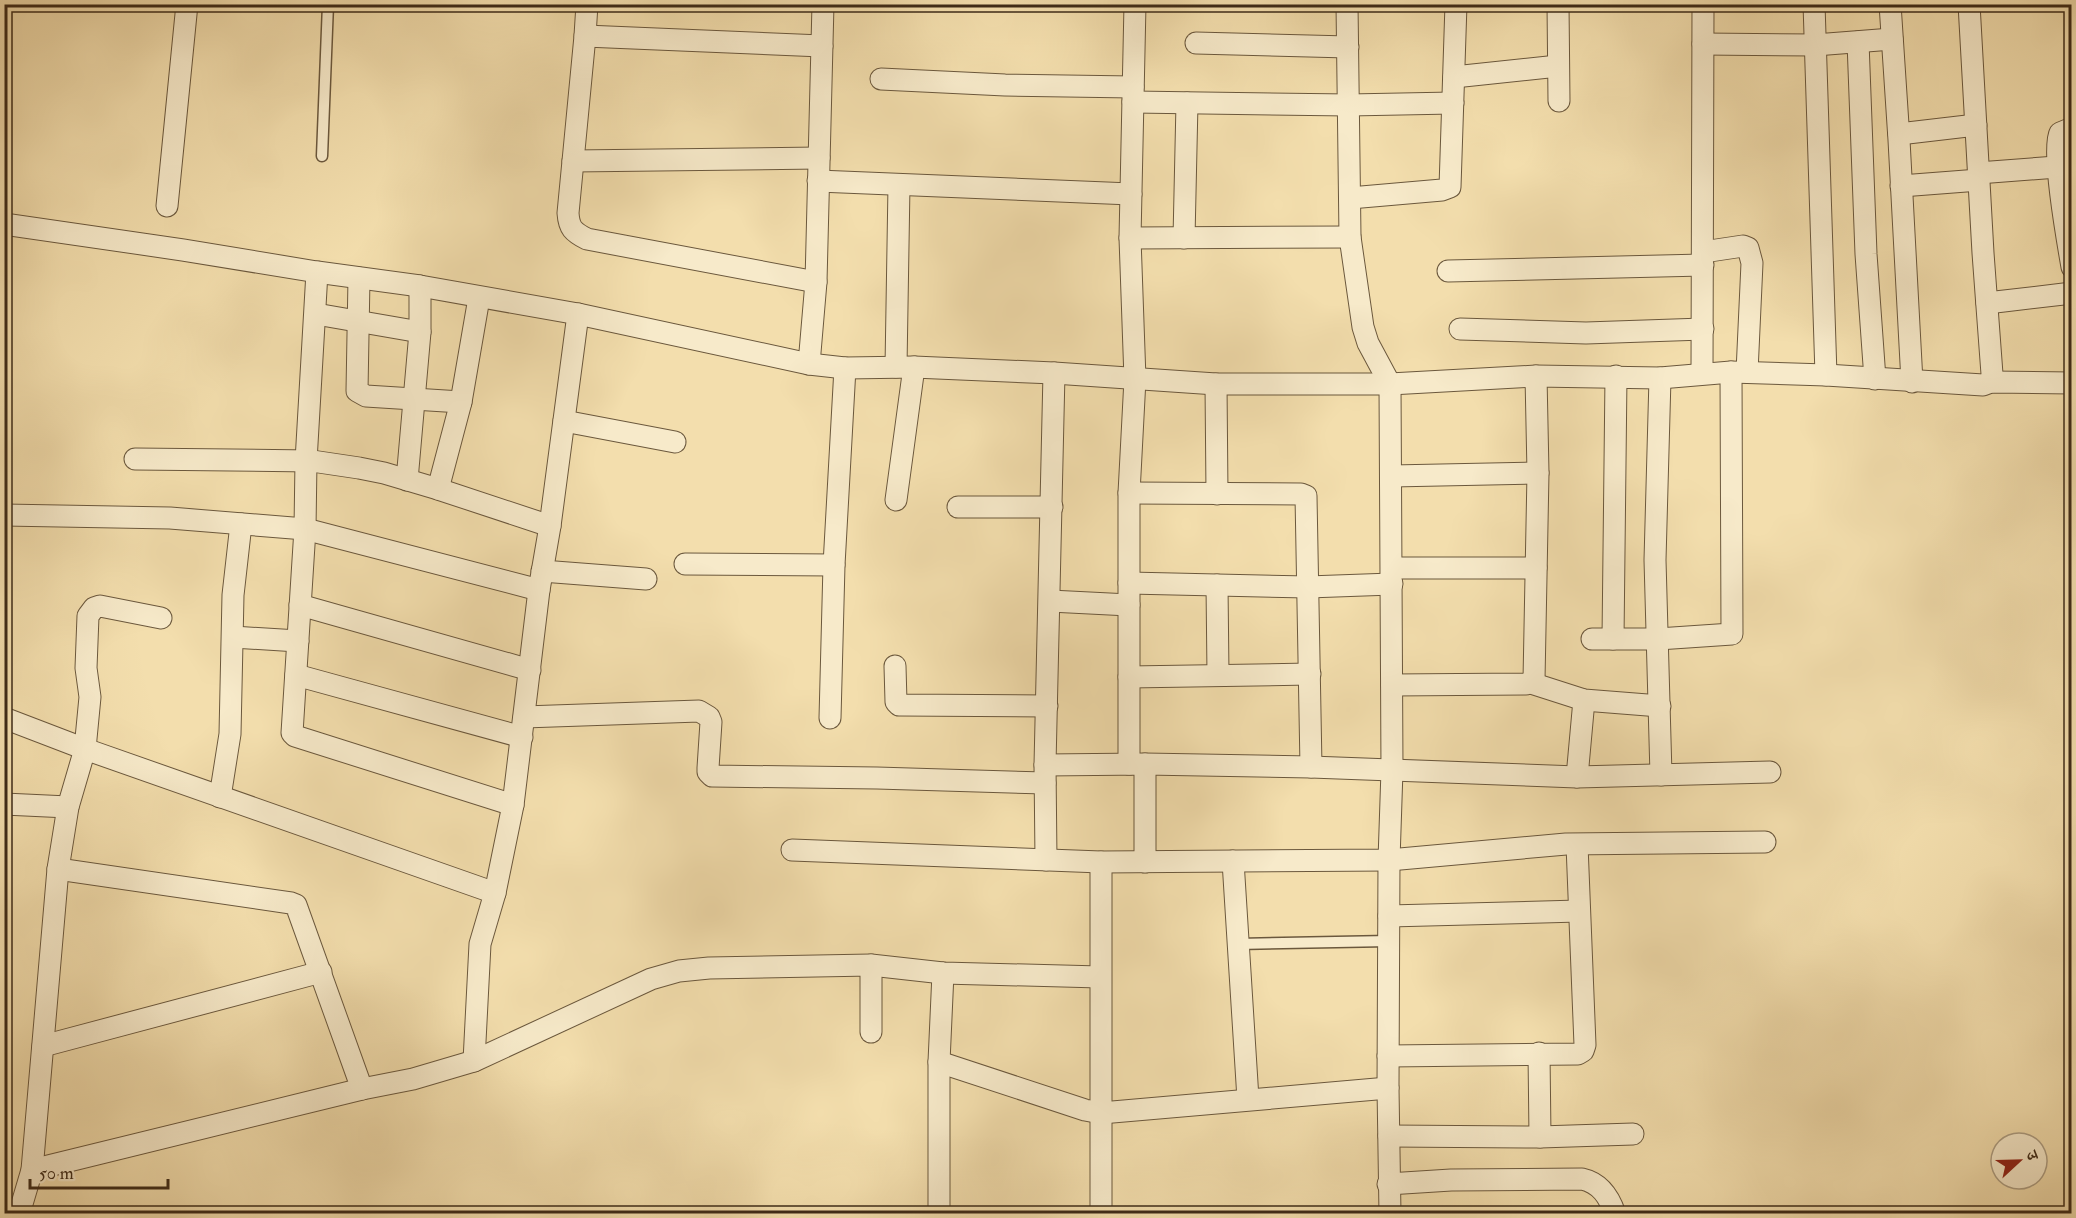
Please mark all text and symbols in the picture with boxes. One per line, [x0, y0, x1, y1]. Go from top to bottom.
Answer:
north arrow [1989, 1131, 2049, 1191]
text: उ [2021, 1147, 2043, 1165]
scale bar [30, 1152, 168, 1190]
text: 50 m [39, 1162, 74, 1185]

